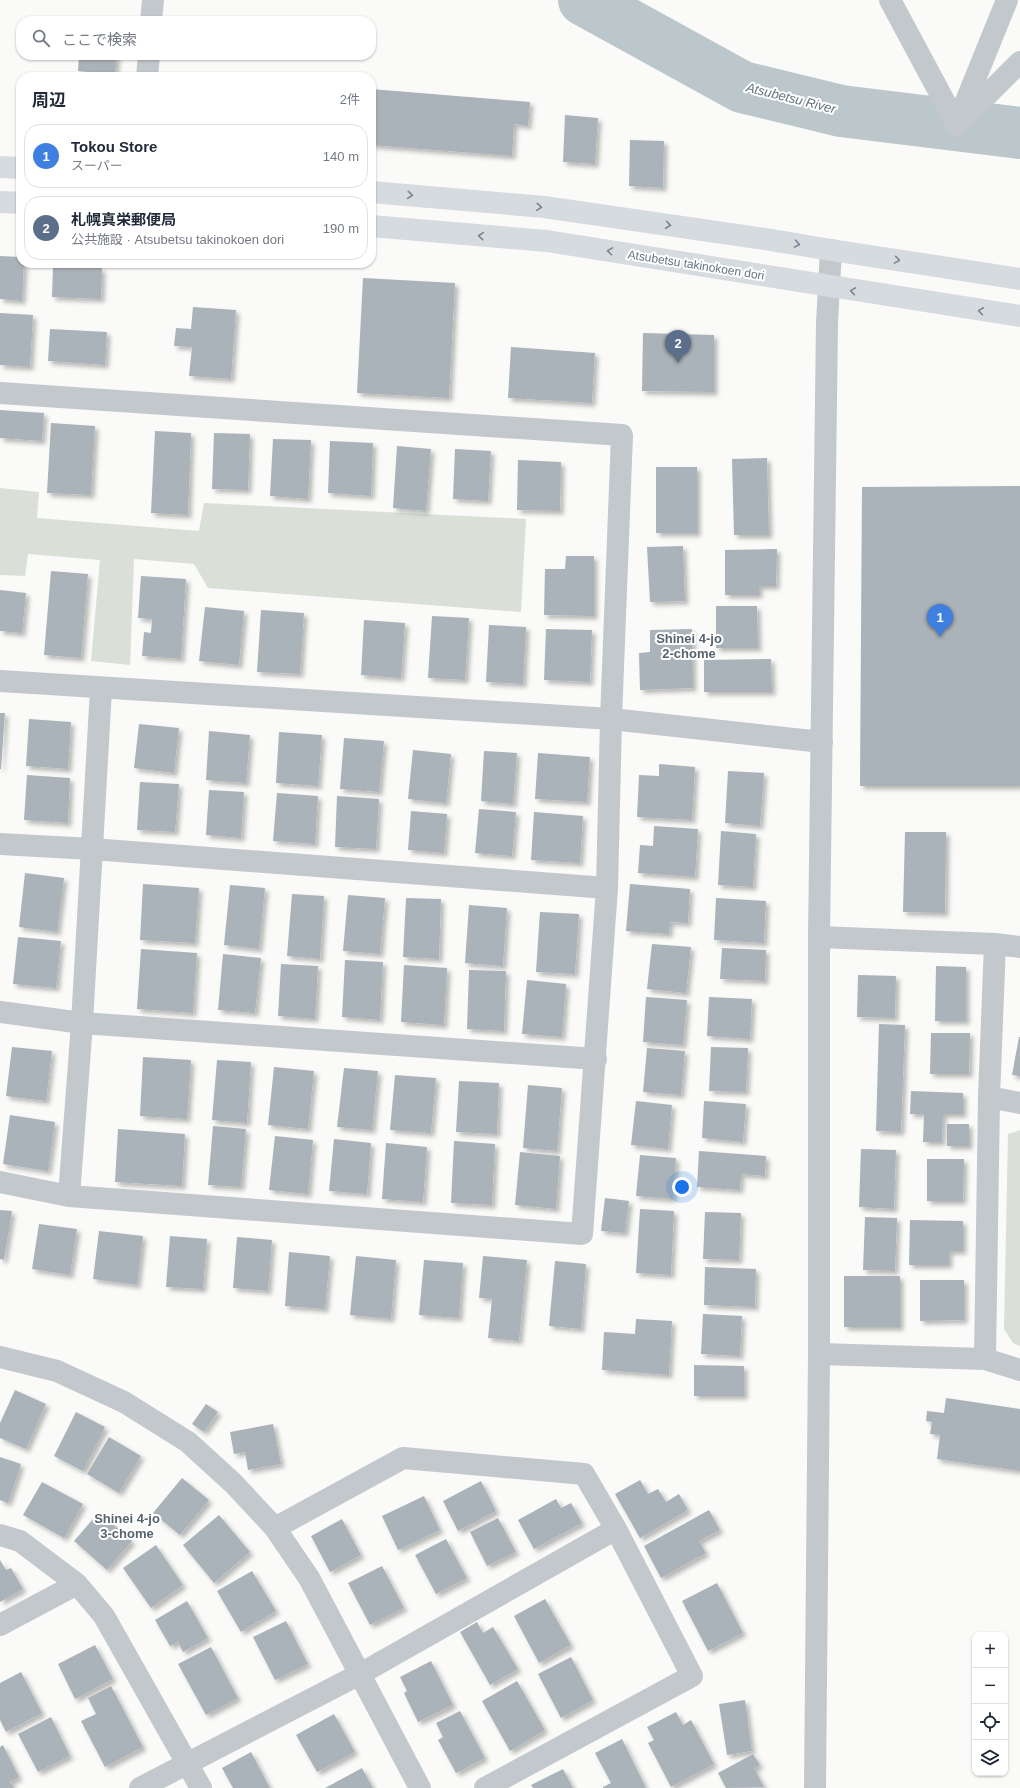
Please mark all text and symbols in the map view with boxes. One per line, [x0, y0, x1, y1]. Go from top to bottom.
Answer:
search box [16, 16, 376, 60]
icon: search [30, 27, 52, 49]
text: ここで検索 [62, 31, 137, 48]
water label: Atsubetsu River [744, 79, 838, 117]
text: 周辺 [32, 91, 66, 110]
text: 2件 [340, 92, 360, 107]
text: Tokou Store [71, 138, 157, 155]
text: 1 [42, 149, 50, 164]
text: 140 m [323, 149, 359, 164]
text: スーパー [71, 158, 123, 173]
one-way arrow [407, 191, 413, 200]
one-way arrow [536, 202, 542, 211]
text: 札幌真栄郵便局 [71, 211, 176, 228]
one-way arrow [665, 220, 671, 229]
text: 2 [42, 221, 50, 236]
text: 190 m [323, 221, 359, 236]
one-way arrow [478, 231, 484, 240]
text: 公共施設 · Atsubetsu takinokoen dori [71, 232, 284, 247]
one-way arrow [793, 240, 800, 248]
one-way arrow [607, 247, 613, 256]
street label: Atsubetsu takinokoen dori [627, 247, 765, 283]
one-way arrow [894, 255, 900, 264]
one-way arrow [850, 287, 856, 296]
one-way arrow [978, 307, 984, 316]
pin: 2 [665, 330, 691, 363]
pin: 1 [927, 604, 953, 637]
district label: Shinei 4-jo 2-chome [656, 631, 722, 661]
your location [672, 1177, 692, 1197]
district label: Shinei 4-jo 3-chome [94, 1511, 160, 1541]
map controls [972, 1632, 1008, 1776]
button: + [972, 1632, 1008, 1668]
button: − [972, 1668, 1008, 1704]
button: locate [972, 1704, 1008, 1740]
button: layers [972, 1740, 1008, 1776]

